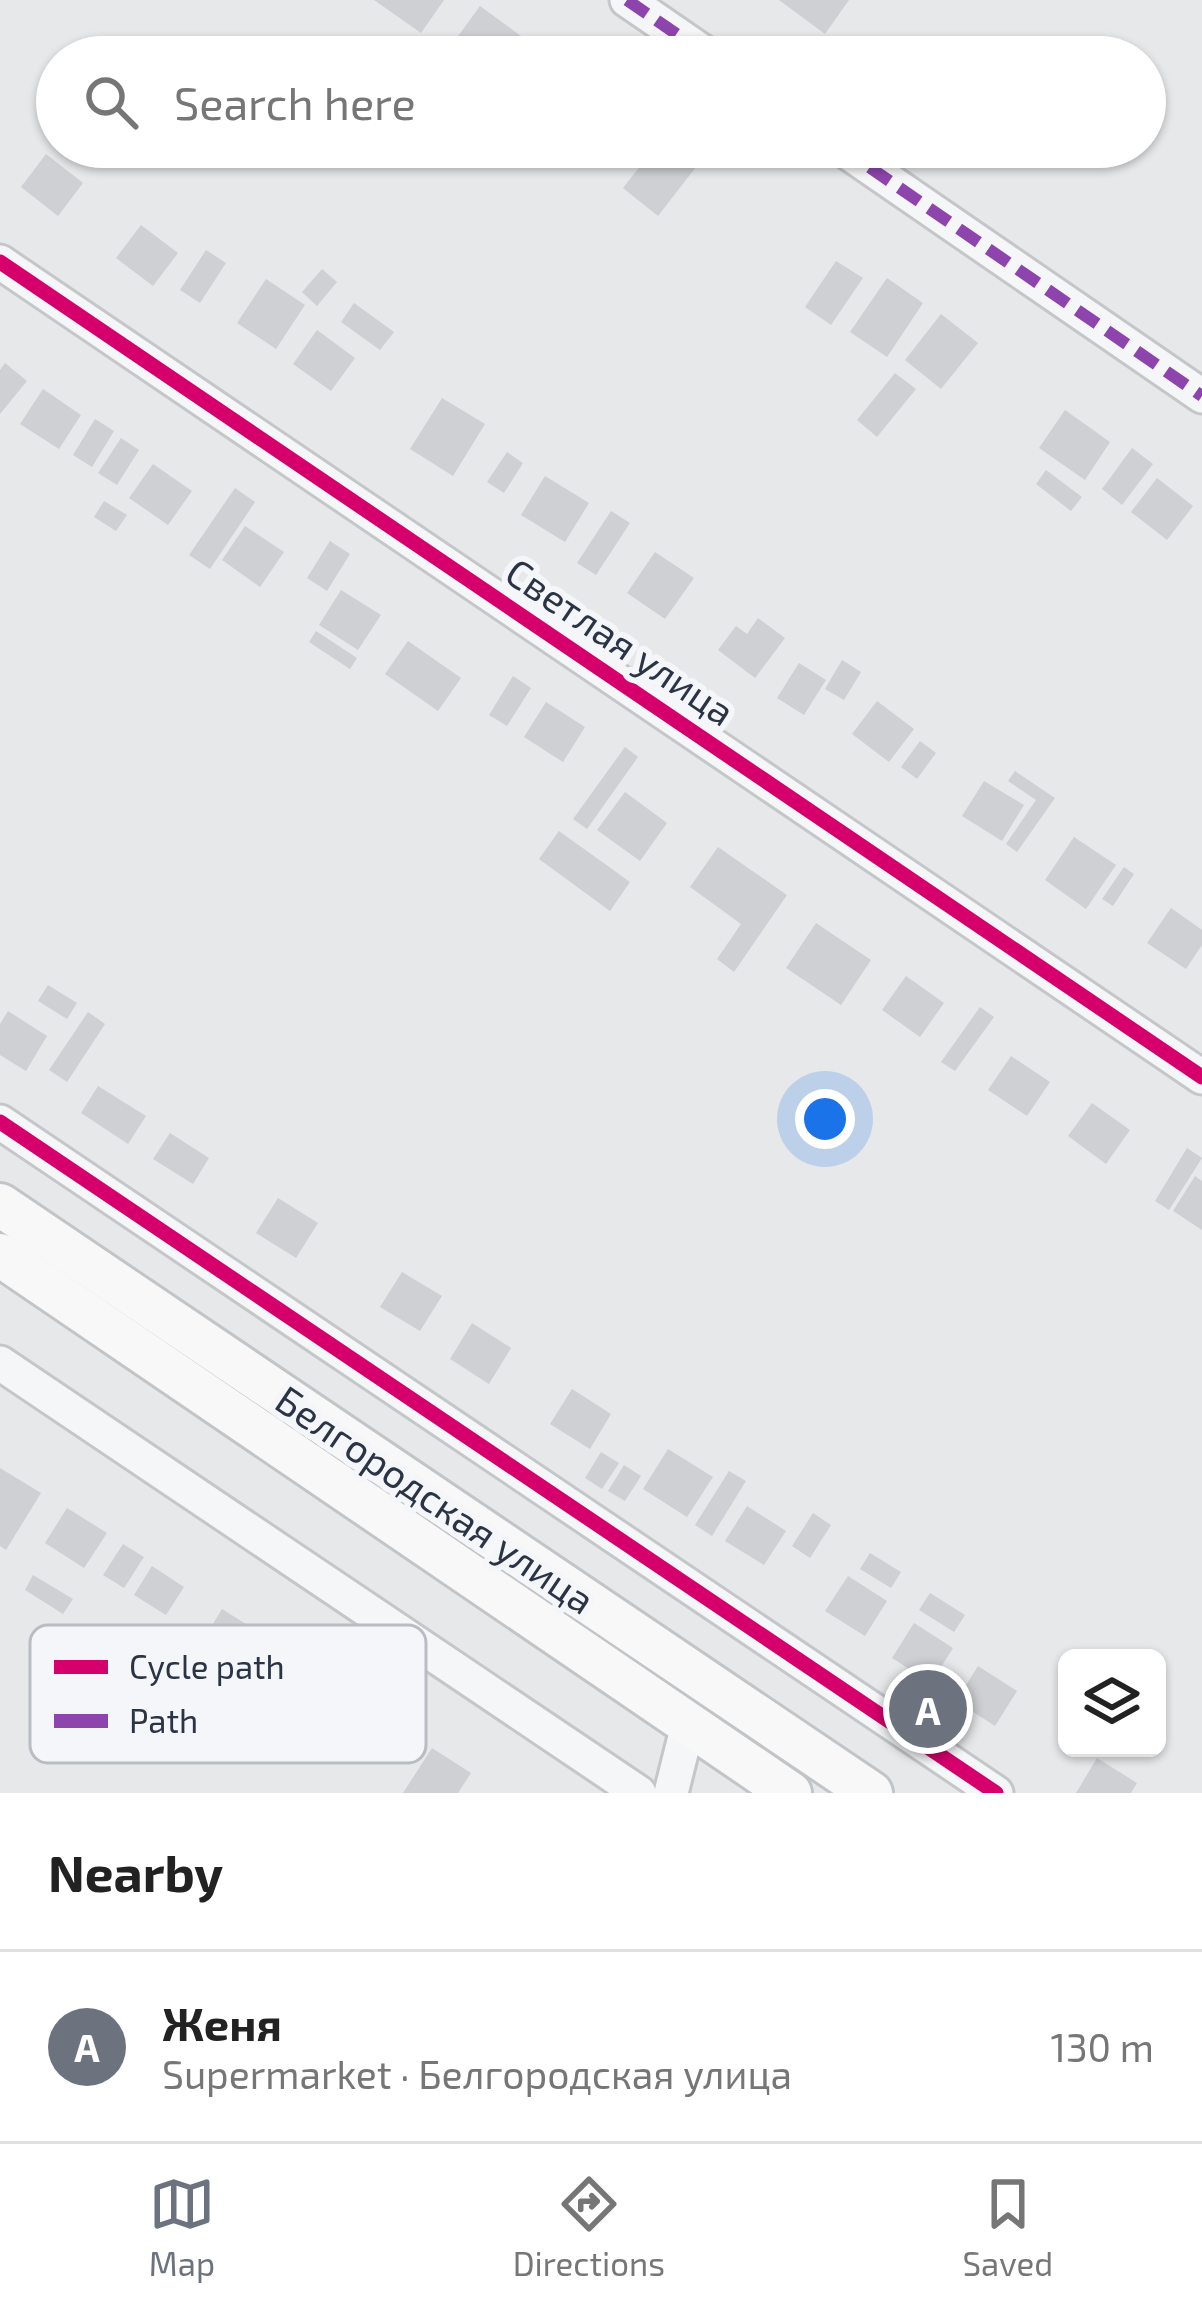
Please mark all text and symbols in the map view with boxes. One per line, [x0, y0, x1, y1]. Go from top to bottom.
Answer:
search box [36, 36, 1166, 168]
icon: search [78, 69, 144, 135]
text: Search here [174, 75, 416, 129]
street label: Светлая улица [497, 547, 744, 735]
your location [795, 1089, 855, 1149]
street label: Белгородская улица [267, 1375, 604, 1624]
legend [30, 1625, 426, 1763]
text: Cycle path [129, 1646, 285, 1686]
map controls [1058, 1649, 1166, 1757]
button: layers [1058, 1649, 1166, 1757]
pin: A [889, 1664, 967, 1754]
text: Path [129, 1700, 198, 1740]
text: Nearby [48, 1841, 223, 1902]
text: Женя [162, 1996, 282, 2050]
text: A [74, 2023, 100, 2070]
text: 130 m [1050, 2023, 1154, 2070]
text: Supermarket · Белгородская улица [162, 2050, 792, 2097]
tab: Map [149, 2171, 215, 2283]
tab: Directions [513, 2171, 665, 2283]
tab: Saved [963, 2171, 1053, 2283]

